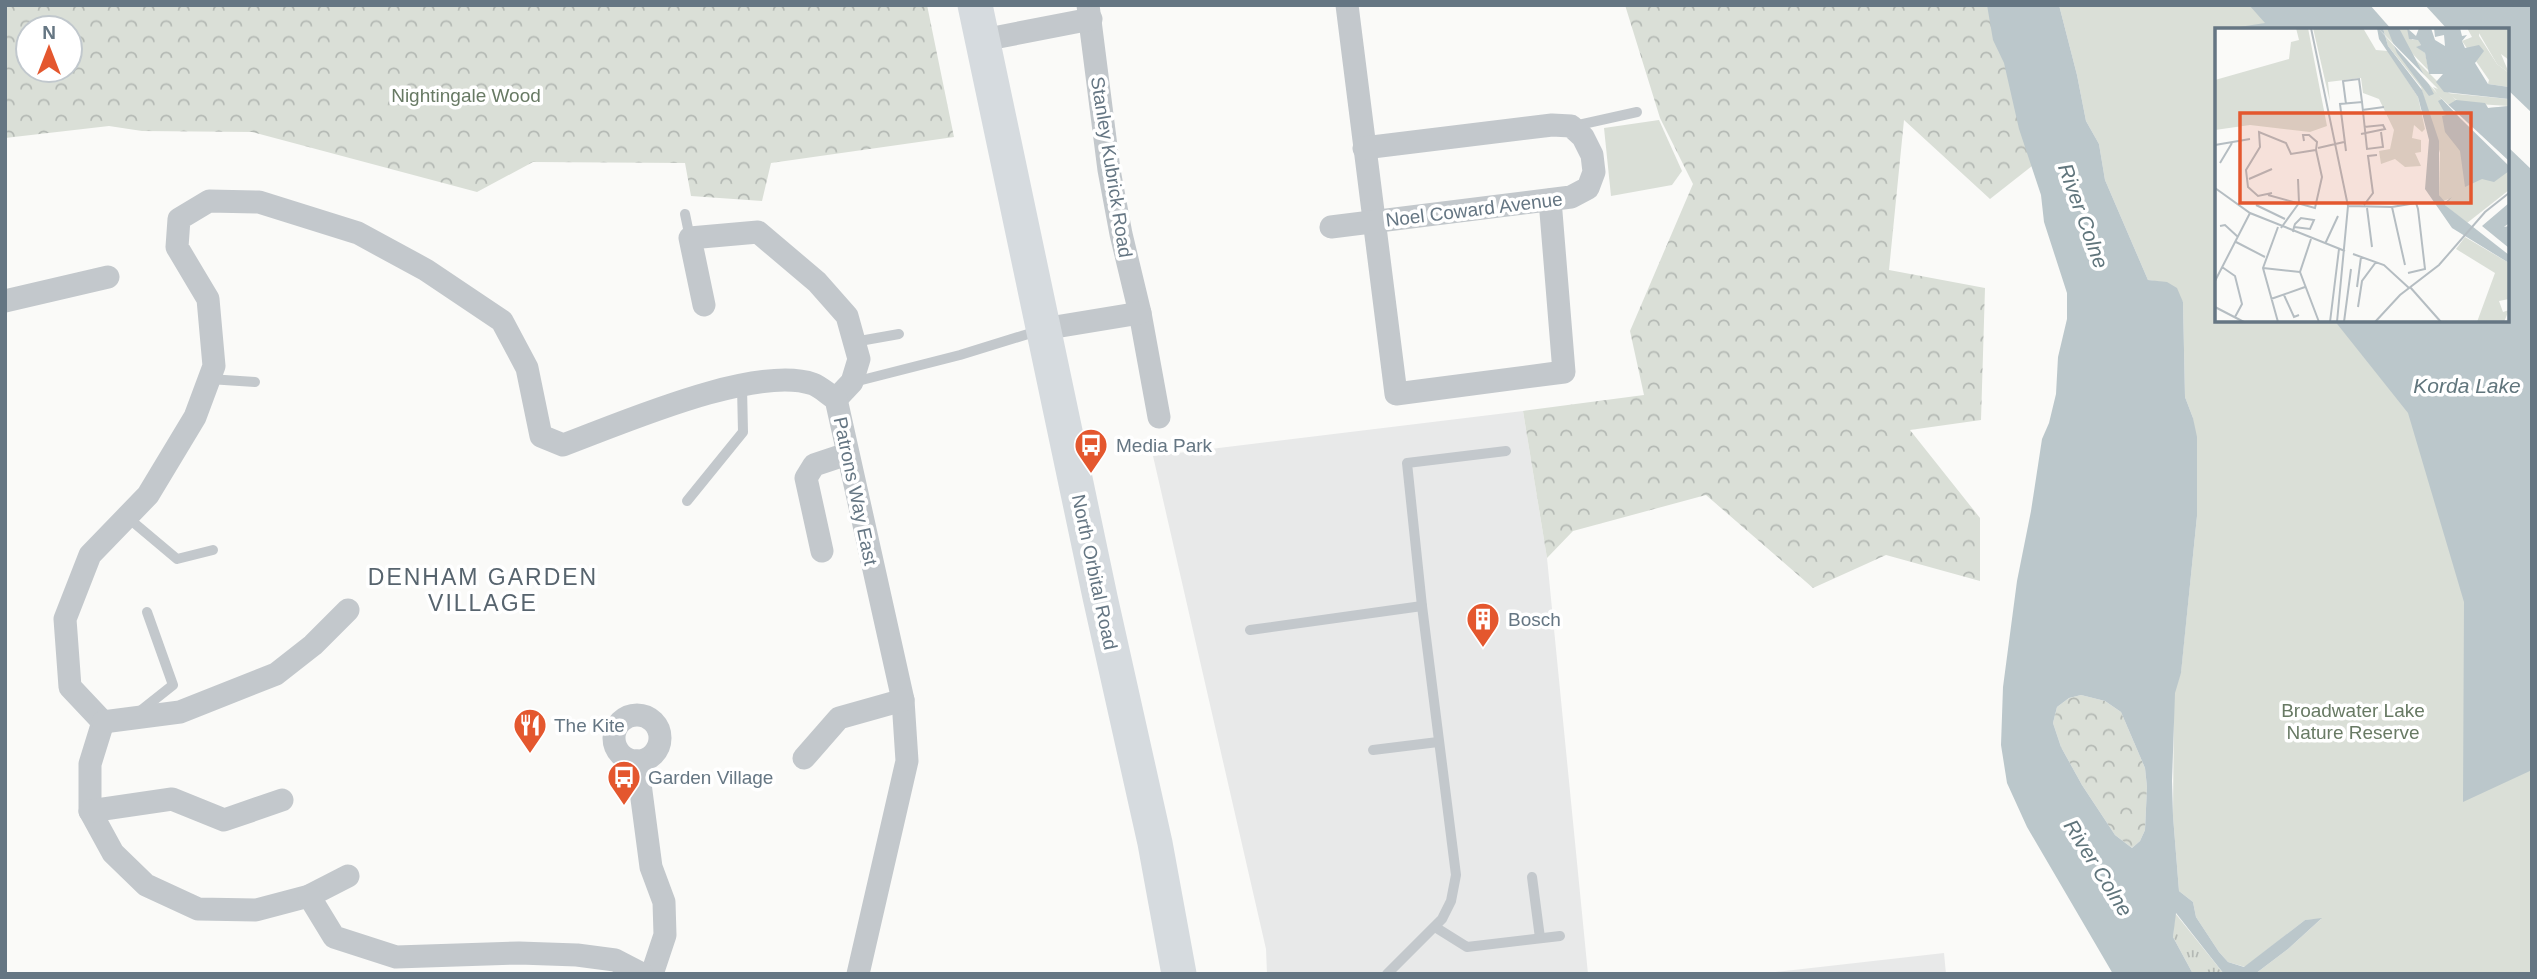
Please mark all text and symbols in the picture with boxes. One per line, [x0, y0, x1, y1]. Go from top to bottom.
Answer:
north arrow [14, 14, 84, 84]
text: N [42, 22, 56, 43]
inset map [2215, 28, 2509, 322]
street label: Stanley Kubrick Road [1087, 75, 1136, 259]
park label: Nightingale Wood [391, 85, 541, 106]
water label: River Colne [2054, 160, 2113, 271]
street label: Noel Coward Avenue [1384, 188, 1564, 231]
water label: Korda Lake [2413, 374, 2521, 397]
street label: Patrons Way East [830, 415, 882, 568]
bus stop icon: Media Park [1072, 426, 1110, 475]
place label: Media Park [1116, 435, 1213, 456]
street label: North Orbital Road [1068, 492, 1121, 652]
district label: DENHAM GARDEN VILLAGE [368, 564, 598, 616]
building icon: Bosch [1464, 600, 1502, 649]
place label: Bosch [1508, 609, 1561, 630]
park label: Broadwater Lake Nature Reserve [2281, 700, 2425, 743]
restaurant icon: The Kite [511, 706, 549, 755]
place label: The Kite [554, 715, 625, 736]
bus stop icon: Garden Village [605, 758, 643, 807]
place label: Garden Village [648, 767, 773, 788]
water label: River Colne [2060, 815, 2137, 920]

